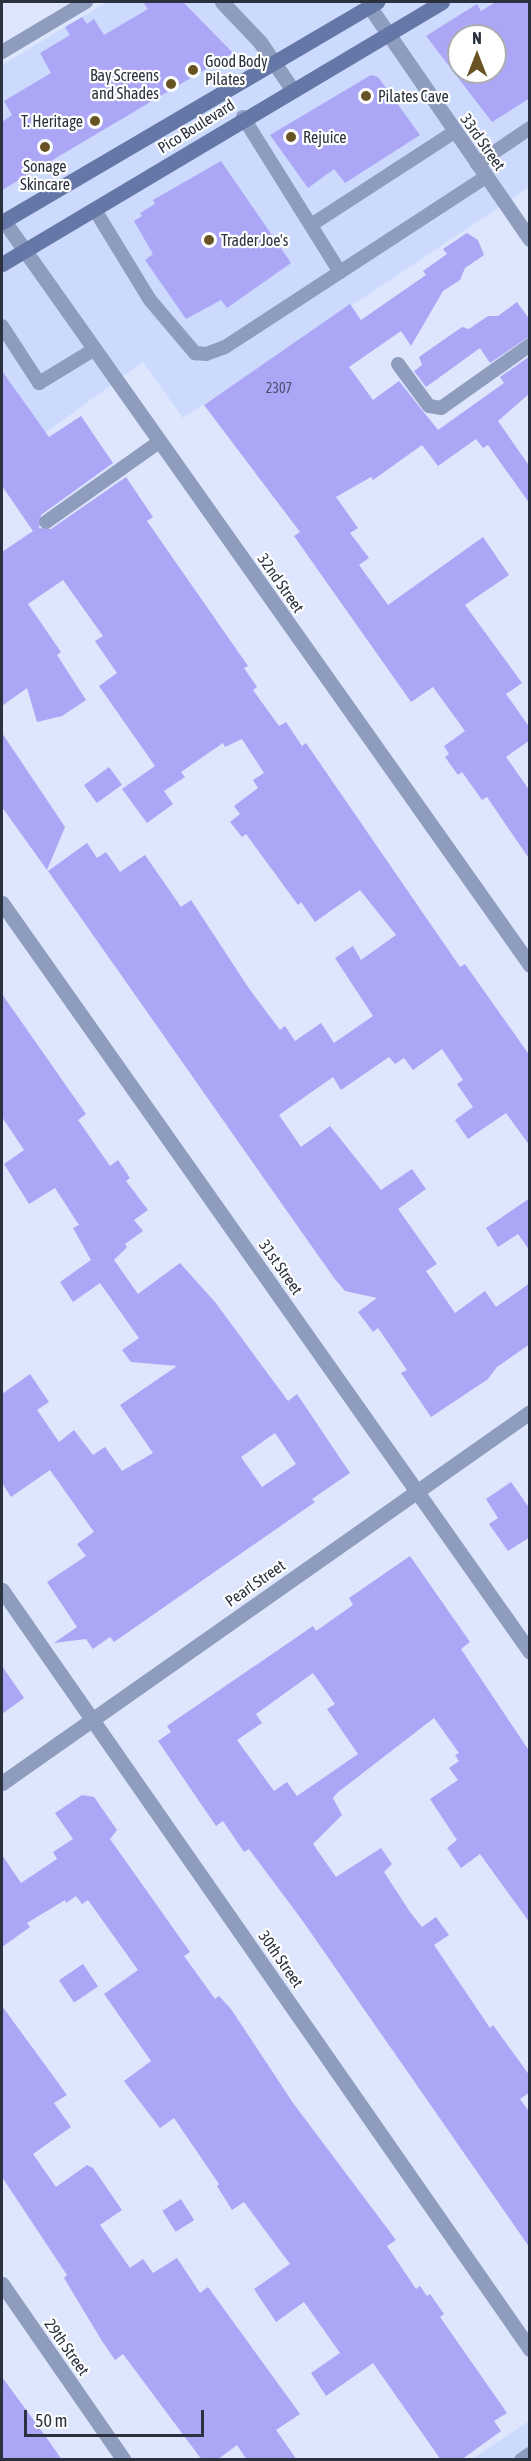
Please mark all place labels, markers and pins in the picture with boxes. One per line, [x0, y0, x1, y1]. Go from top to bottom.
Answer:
place label: Good Body Pilates [205, 51, 268, 89]
marker: Good Body Pilates [186, 63, 200, 77]
place label: Bay Screens and Shades [90, 65, 159, 103]
marker: Bay Screens and Shades [164, 77, 178, 91]
place label: Pilates Cave [378, 86, 449, 106]
marker: Pilates Cave [359, 89, 373, 103]
place label: T. Heritage [21, 111, 83, 131]
marker: T. Heritage [88, 114, 102, 128]
place label: Rejuice [303, 127, 347, 147]
marker: Rejuice [284, 130, 298, 144]
marker: Sonage Skincare [38, 140, 52, 154]
place label: Sonage Skincare [20, 156, 70, 194]
place label: Trader Joe's [221, 230, 288, 250]
marker: Trader Joe's [202, 233, 216, 247]

